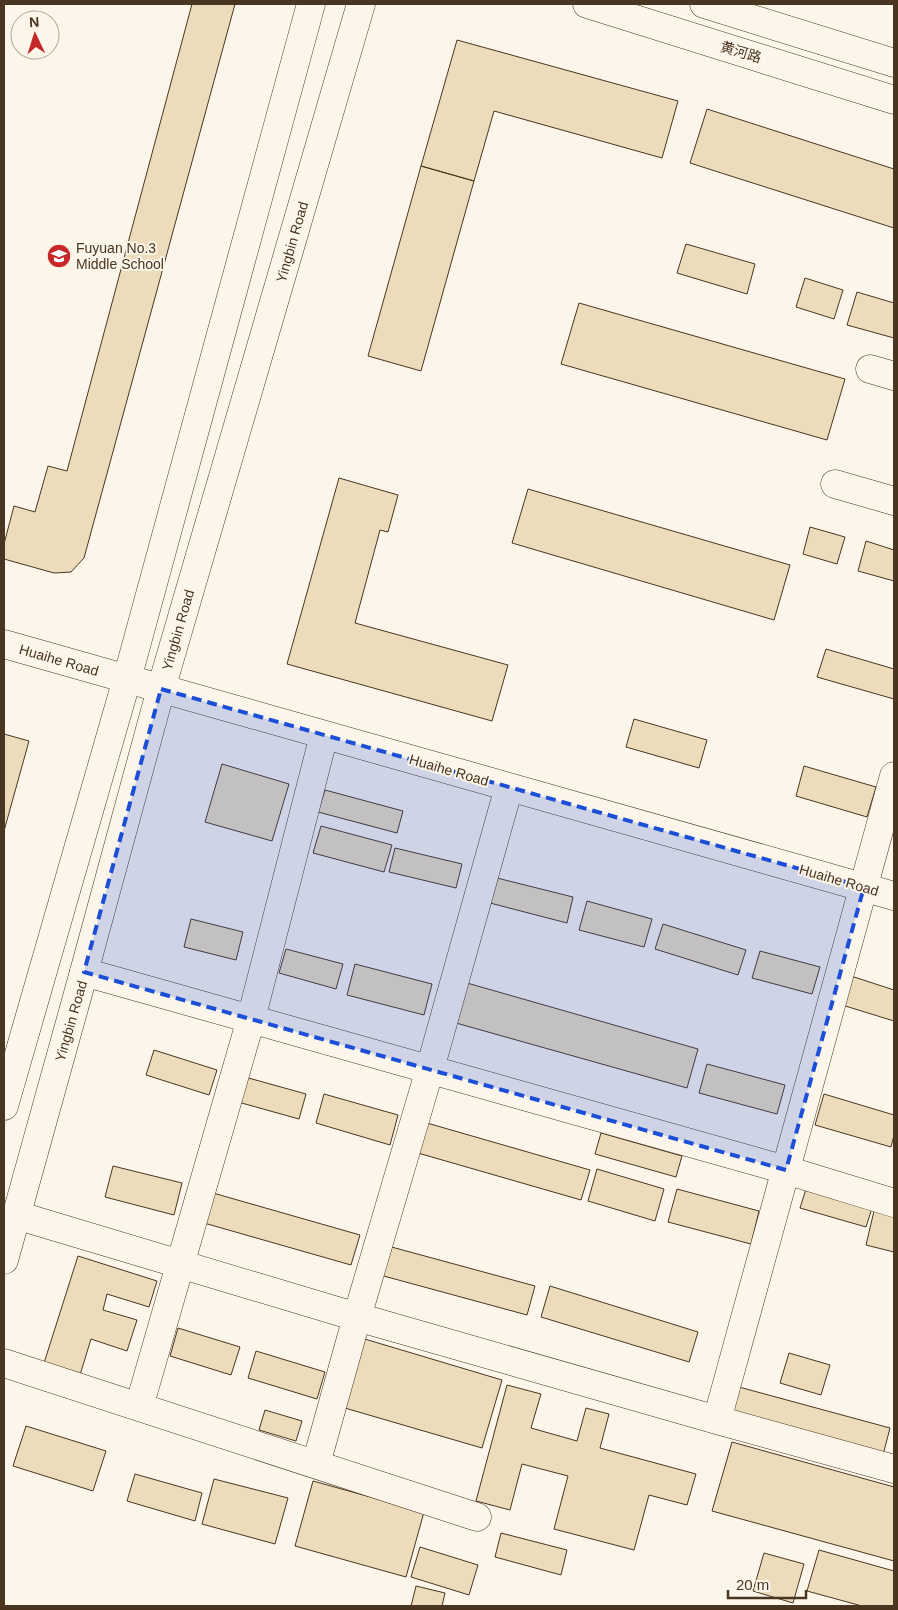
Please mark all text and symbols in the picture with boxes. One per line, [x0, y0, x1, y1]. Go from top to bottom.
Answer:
north arrow [10, 10, 60, 60]
text: N [28, 14, 40, 30]
street label: 黄河路 [719, 38, 763, 66]
street label: Yingbin Road [273, 200, 311, 284]
place label: Fuyuan No.3 Middle School [76, 240, 164, 272]
school or university icon: Fuyuan No.3 Middle School [46, 243, 72, 269]
street label: Yingbin Road [159, 588, 197, 672]
street label: Huaihe Road [18, 641, 100, 679]
street label: Huaihe Road [408, 751, 490, 789]
street label: Huaihe Road [798, 861, 880, 899]
street label: Yingbin Road [52, 979, 90, 1063]
scale bar [728, 1568, 806, 1600]
text: 20 m [736, 1576, 769, 1593]

